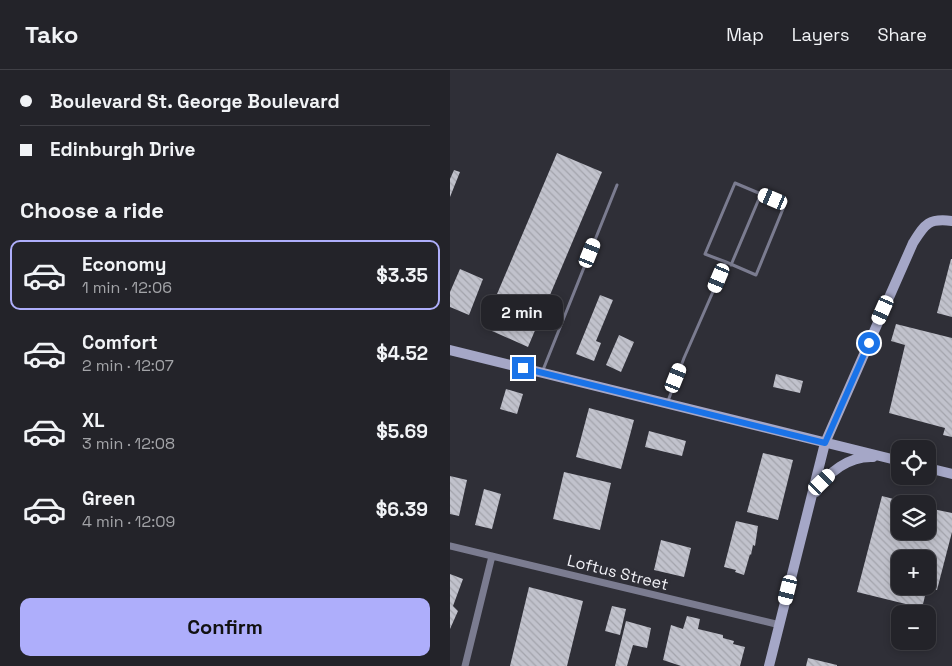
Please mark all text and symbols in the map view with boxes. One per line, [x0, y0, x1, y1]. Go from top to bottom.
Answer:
text: Tako [25, 19, 78, 50]
text: Map [726, 23, 764, 46]
text: Layers [792, 23, 849, 46]
text: Share [877, 23, 927, 46]
text: Boulevard St. George Boulevard [50, 89, 340, 114]
text: Edinburgh Drive [50, 137, 195, 162]
car [756, 186, 789, 212]
text: Choose a ride [20, 196, 164, 224]
car [577, 236, 602, 270]
text: Economy [82, 252, 166, 277]
icon: car [22, 253, 67, 298]
car [706, 261, 731, 295]
text: $3.35 [376, 263, 428, 288]
text: 1 min · 12:06 [82, 277, 172, 298]
car [870, 293, 895, 327]
callout: 2 min [482, 296, 564, 330]
text: 2 min [501, 302, 543, 323]
text: Comfort [82, 330, 158, 355]
icon: car [22, 331, 67, 376]
route start [858, 332, 880, 354]
text: $4.52 [376, 341, 428, 366]
text: 2 min · 12:07 [82, 355, 174, 376]
route end [512, 357, 534, 379]
car [663, 361, 688, 395]
text: XL [82, 408, 105, 433]
icon: car [22, 409, 67, 454]
text: $5.69 [376, 419, 428, 444]
text: 3 min · 12:08 [82, 433, 175, 454]
map controls [891, 440, 936, 650]
button: locate [891, 440, 936, 485]
car [806, 466, 838, 498]
text: Green [82, 486, 135, 511]
icon: car [22, 487, 67, 532]
button: layers [891, 495, 936, 540]
text: $6.39 [376, 497, 428, 522]
text: 4 min · 12:09 [82, 511, 175, 532]
street label: Loftus Street [565, 550, 671, 595]
button: + [891, 550, 936, 595]
car [777, 574, 798, 606]
button: Confirm [20, 598, 430, 656]
button: − [891, 605, 936, 650]

